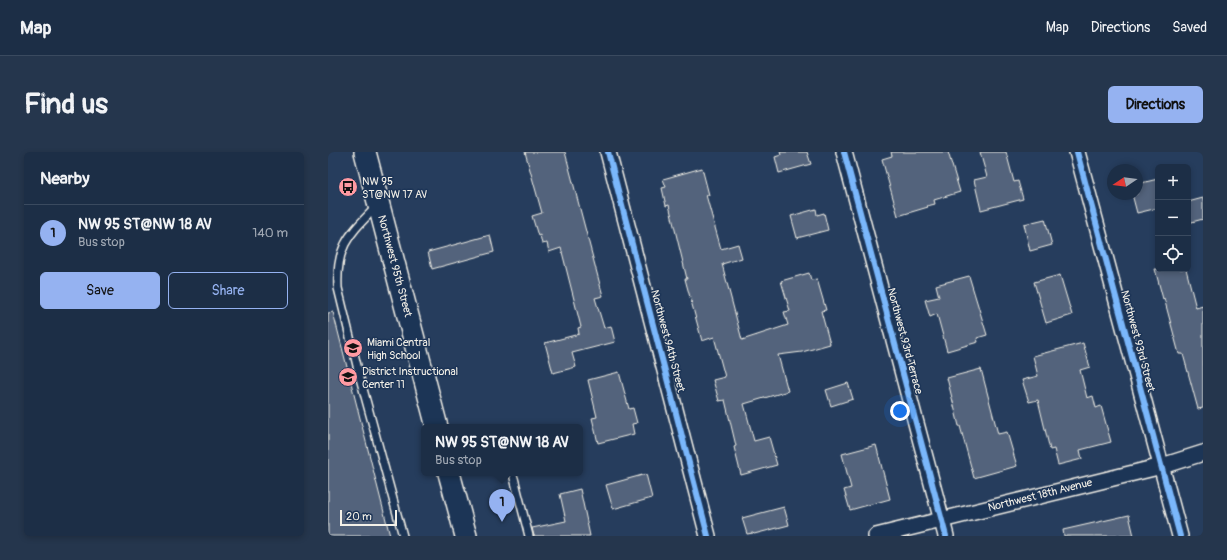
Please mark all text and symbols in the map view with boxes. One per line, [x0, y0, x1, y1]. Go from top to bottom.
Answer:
text: Map [20, 16, 51, 40]
text: Map [1046, 19, 1069, 36]
text: Directions [1091, 19, 1150, 36]
text: Saved [1172, 19, 1207, 36]
button: Directions [1108, 86, 1203, 123]
text: Find us [24, 87, 108, 122]
north arrow [1107, 164, 1143, 200]
map controls [1155, 164, 1191, 272]
button: + [1155, 164, 1191, 200]
text: Nearby [40, 168, 89, 189]
place label: NW 95 ST@NW 17 AV [362, 175, 427, 201]
bus stop icon: NW 95 ST@NW 17 AV [337, 176, 359, 198]
button: − [1155, 200, 1191, 236]
street label: Northwest 95th Street [375, 214, 415, 319]
text: NW 95 ST@NW 18 AV [78, 215, 212, 234]
text: 1 [50, 225, 56, 241]
text: 140 m [252, 225, 288, 241]
text: Bus stop [78, 234, 125, 250]
button: locate [1155, 236, 1191, 272]
button: Save [40, 272, 160, 309]
button: Share [168, 272, 288, 309]
street label: Northwest 93rd Terrace [885, 286, 926, 396]
street label: Northwest 94th Street [648, 288, 688, 394]
street label: Northwest 93rd Street [1118, 289, 1158, 394]
place label: Miami Central High School [367, 336, 430, 362]
school or university icon: Miami Central High School [342, 337, 364, 359]
place label: District Instructional Center 11 [362, 365, 458, 391]
school or university icon: District Instructional Center 11 [337, 366, 359, 388]
your location [890, 401, 910, 421]
popup [421, 424, 583, 476]
text: NW 95 ST@NW 18 AV [435, 433, 569, 452]
text: Bus stop [435, 452, 482, 468]
street label: Northwest 18th Avenue [986, 476, 1094, 514]
pin: 1 [489, 489, 515, 522]
scale bar [340, 508, 397, 527]
text: 20 m [346, 510, 372, 523]

